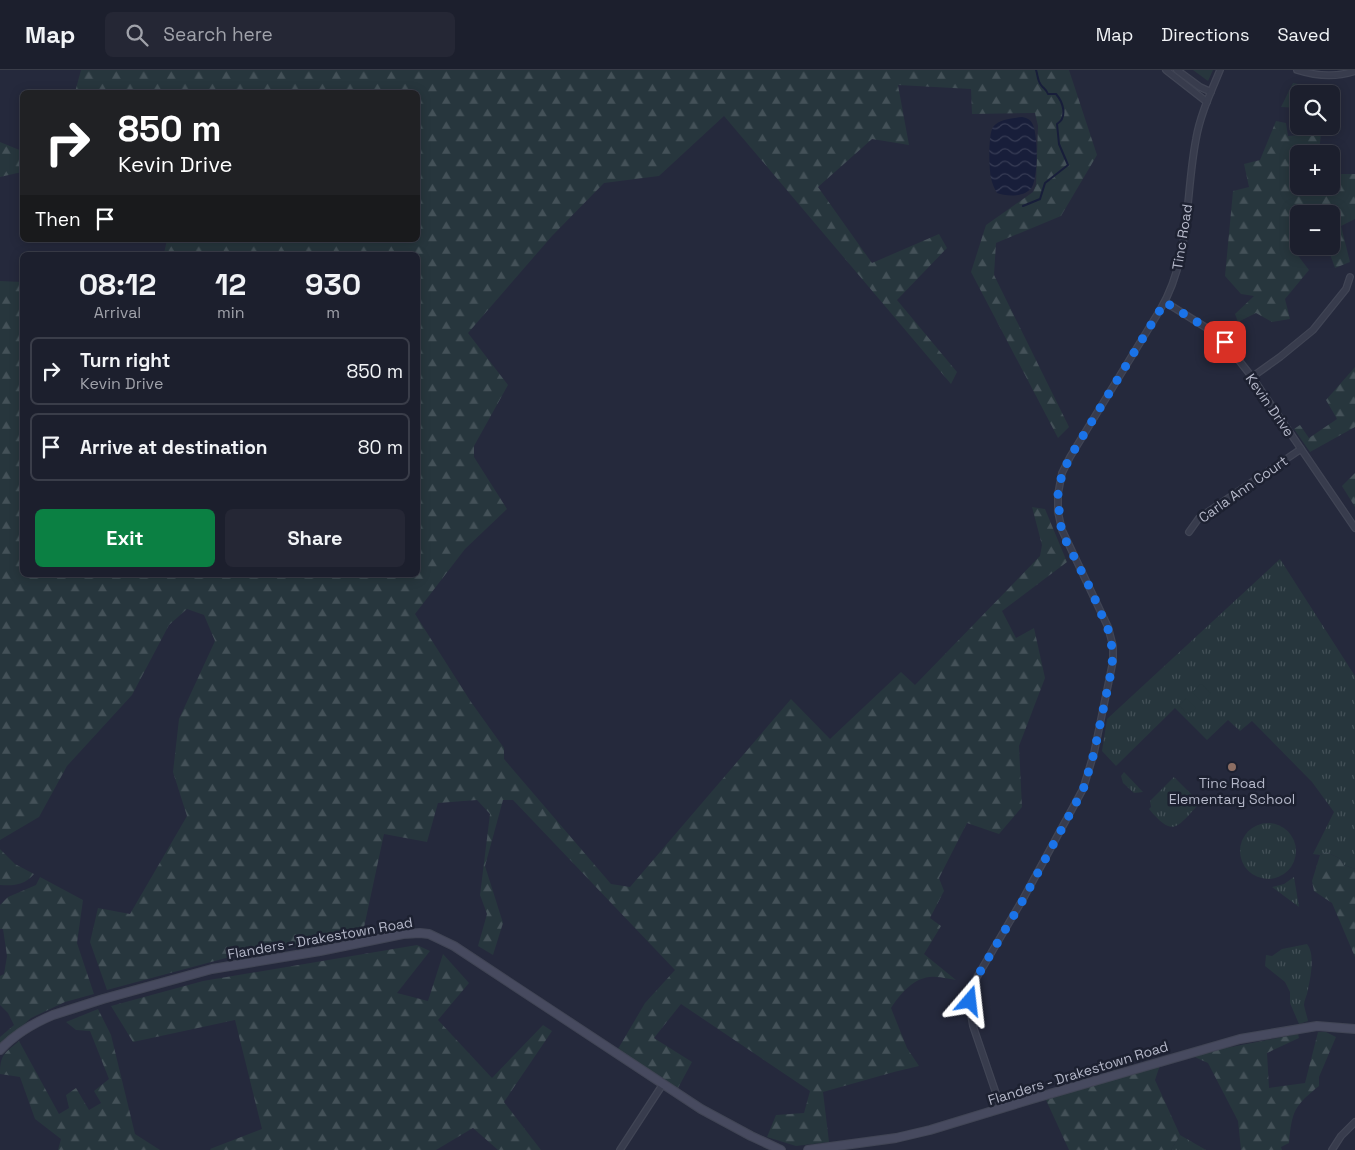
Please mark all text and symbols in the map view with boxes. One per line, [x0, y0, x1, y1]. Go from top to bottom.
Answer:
search box [105, 12, 455, 57]
text: Map [25, 19, 75, 50]
icon: search [123, 21, 151, 49]
text: Search here [163, 22, 273, 47]
text: Map [1096, 23, 1133, 46]
text: Directions [1161, 23, 1250, 46]
text: Saved [1278, 23, 1330, 46]
map controls [1290, 85, 1340, 255]
button: search [1290, 85, 1340, 135]
text: 850 m [118, 107, 221, 151]
icon: right [35, 110, 100, 175]
button: + [1290, 145, 1340, 195]
text: Kevin Drive [118, 150, 233, 178]
street label: Tinc Road [1168, 203, 1196, 271]
icon: arrive [91, 205, 119, 233]
button: − [1290, 205, 1340, 255]
text: Then [35, 207, 81, 232]
text: 08:12 [79, 265, 156, 304]
text: 12 [215, 265, 246, 304]
text: 930 [305, 265, 361, 304]
text: Arrival [94, 302, 141, 323]
text: min [217, 302, 244, 323]
text: m [326, 302, 340, 323]
pin [1204, 321, 1246, 363]
icon: arrive [1211, 328, 1239, 356]
text: Turn right [80, 348, 170, 373]
icon: right [37, 357, 65, 385]
text: 850 m [346, 359, 403, 384]
street label: Kevin Drive [1242, 370, 1298, 440]
text: Kevin Drive [80, 373, 163, 394]
icon: arrive [37, 433, 65, 461]
text: Arrive at destination [80, 435, 268, 460]
text: 80 m [358, 435, 403, 460]
street label: Carla Ann Court [1195, 452, 1291, 526]
button: Exit [35, 509, 215, 567]
button: Share [225, 509, 405, 567]
marker: Tinc Road Elementary School [1226, 761, 1238, 773]
place label: Tinc Road Elementary School [1169, 774, 1295, 808]
street label: Flanders - Drakestown Road [226, 913, 414, 963]
position arrow [943, 974, 995, 1026]
street label: Flanders - Drakestown Road [986, 1037, 1170, 1109]

